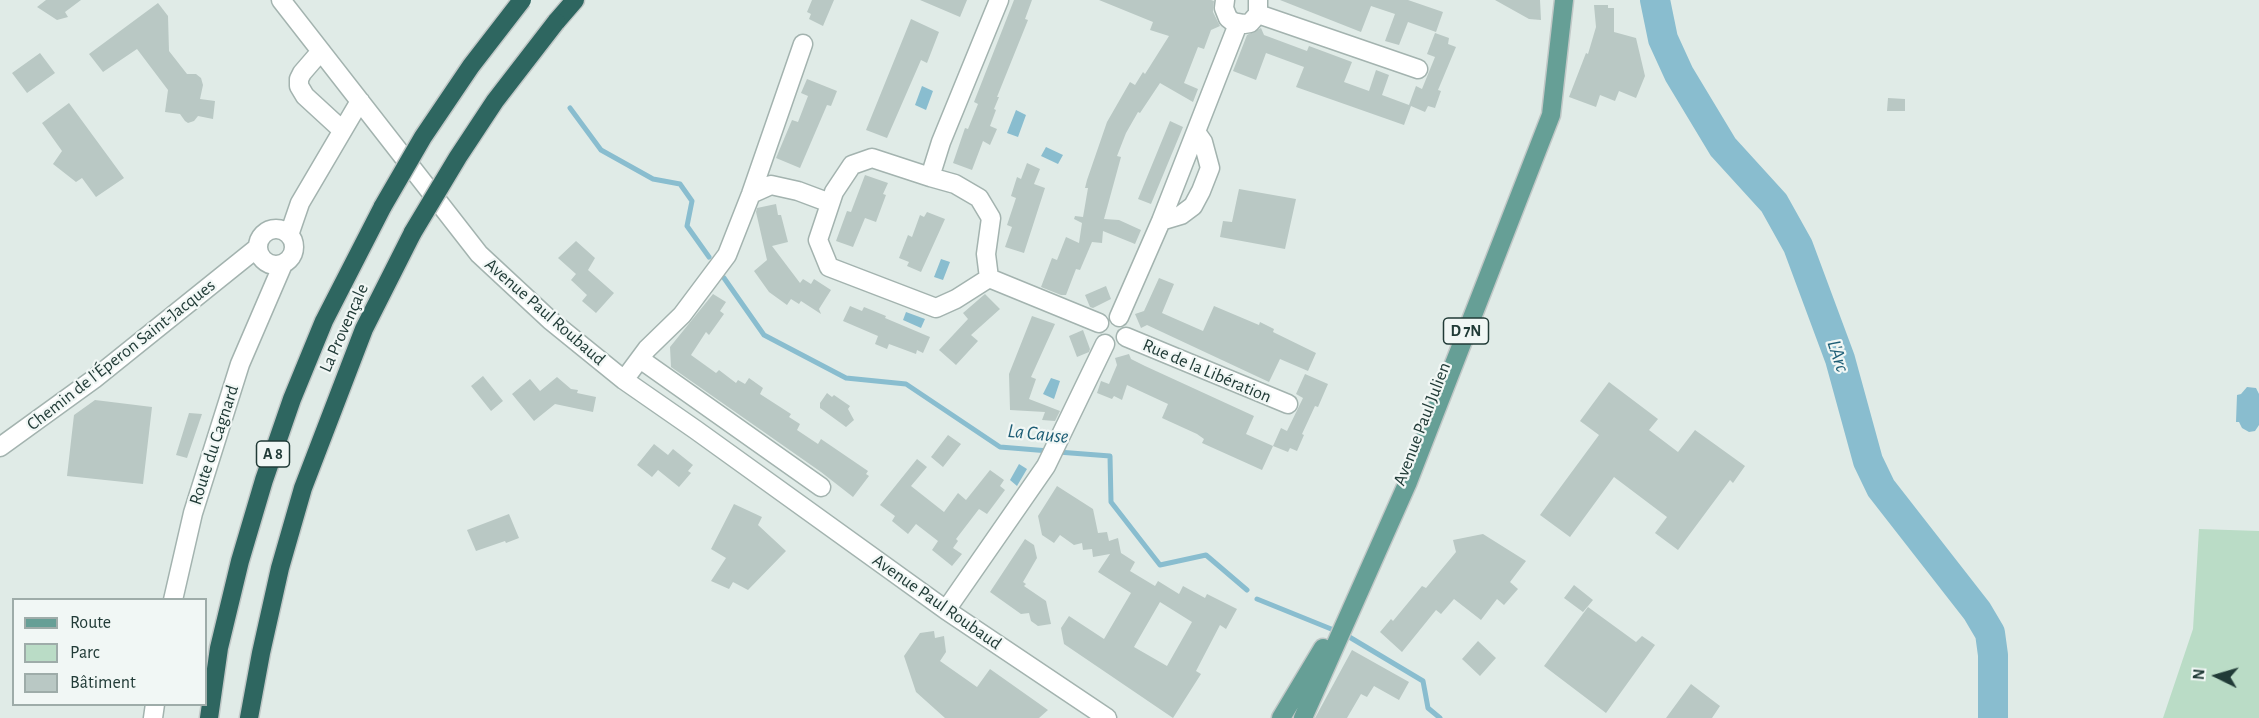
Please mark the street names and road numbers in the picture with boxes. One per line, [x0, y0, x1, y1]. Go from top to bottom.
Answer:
street label: Avenue Paul Roubaud [480, 254, 610, 370]
street label: Chemin de l'Éperon Saint-Jacques [22, 275, 220, 435]
street label: La Provençale [315, 280, 373, 376]
road number: D 7N [1444, 318, 1488, 344]
street label: Rue de la Libération [1139, 334, 1275, 408]
street label: Avenue Paul Julien [1389, 359, 1455, 489]
street label: Route du Cagnard [184, 382, 244, 508]
road number: A 8 [256, 441, 290, 467]
street label: Avenue Paul Roubaud [868, 549, 1006, 655]

